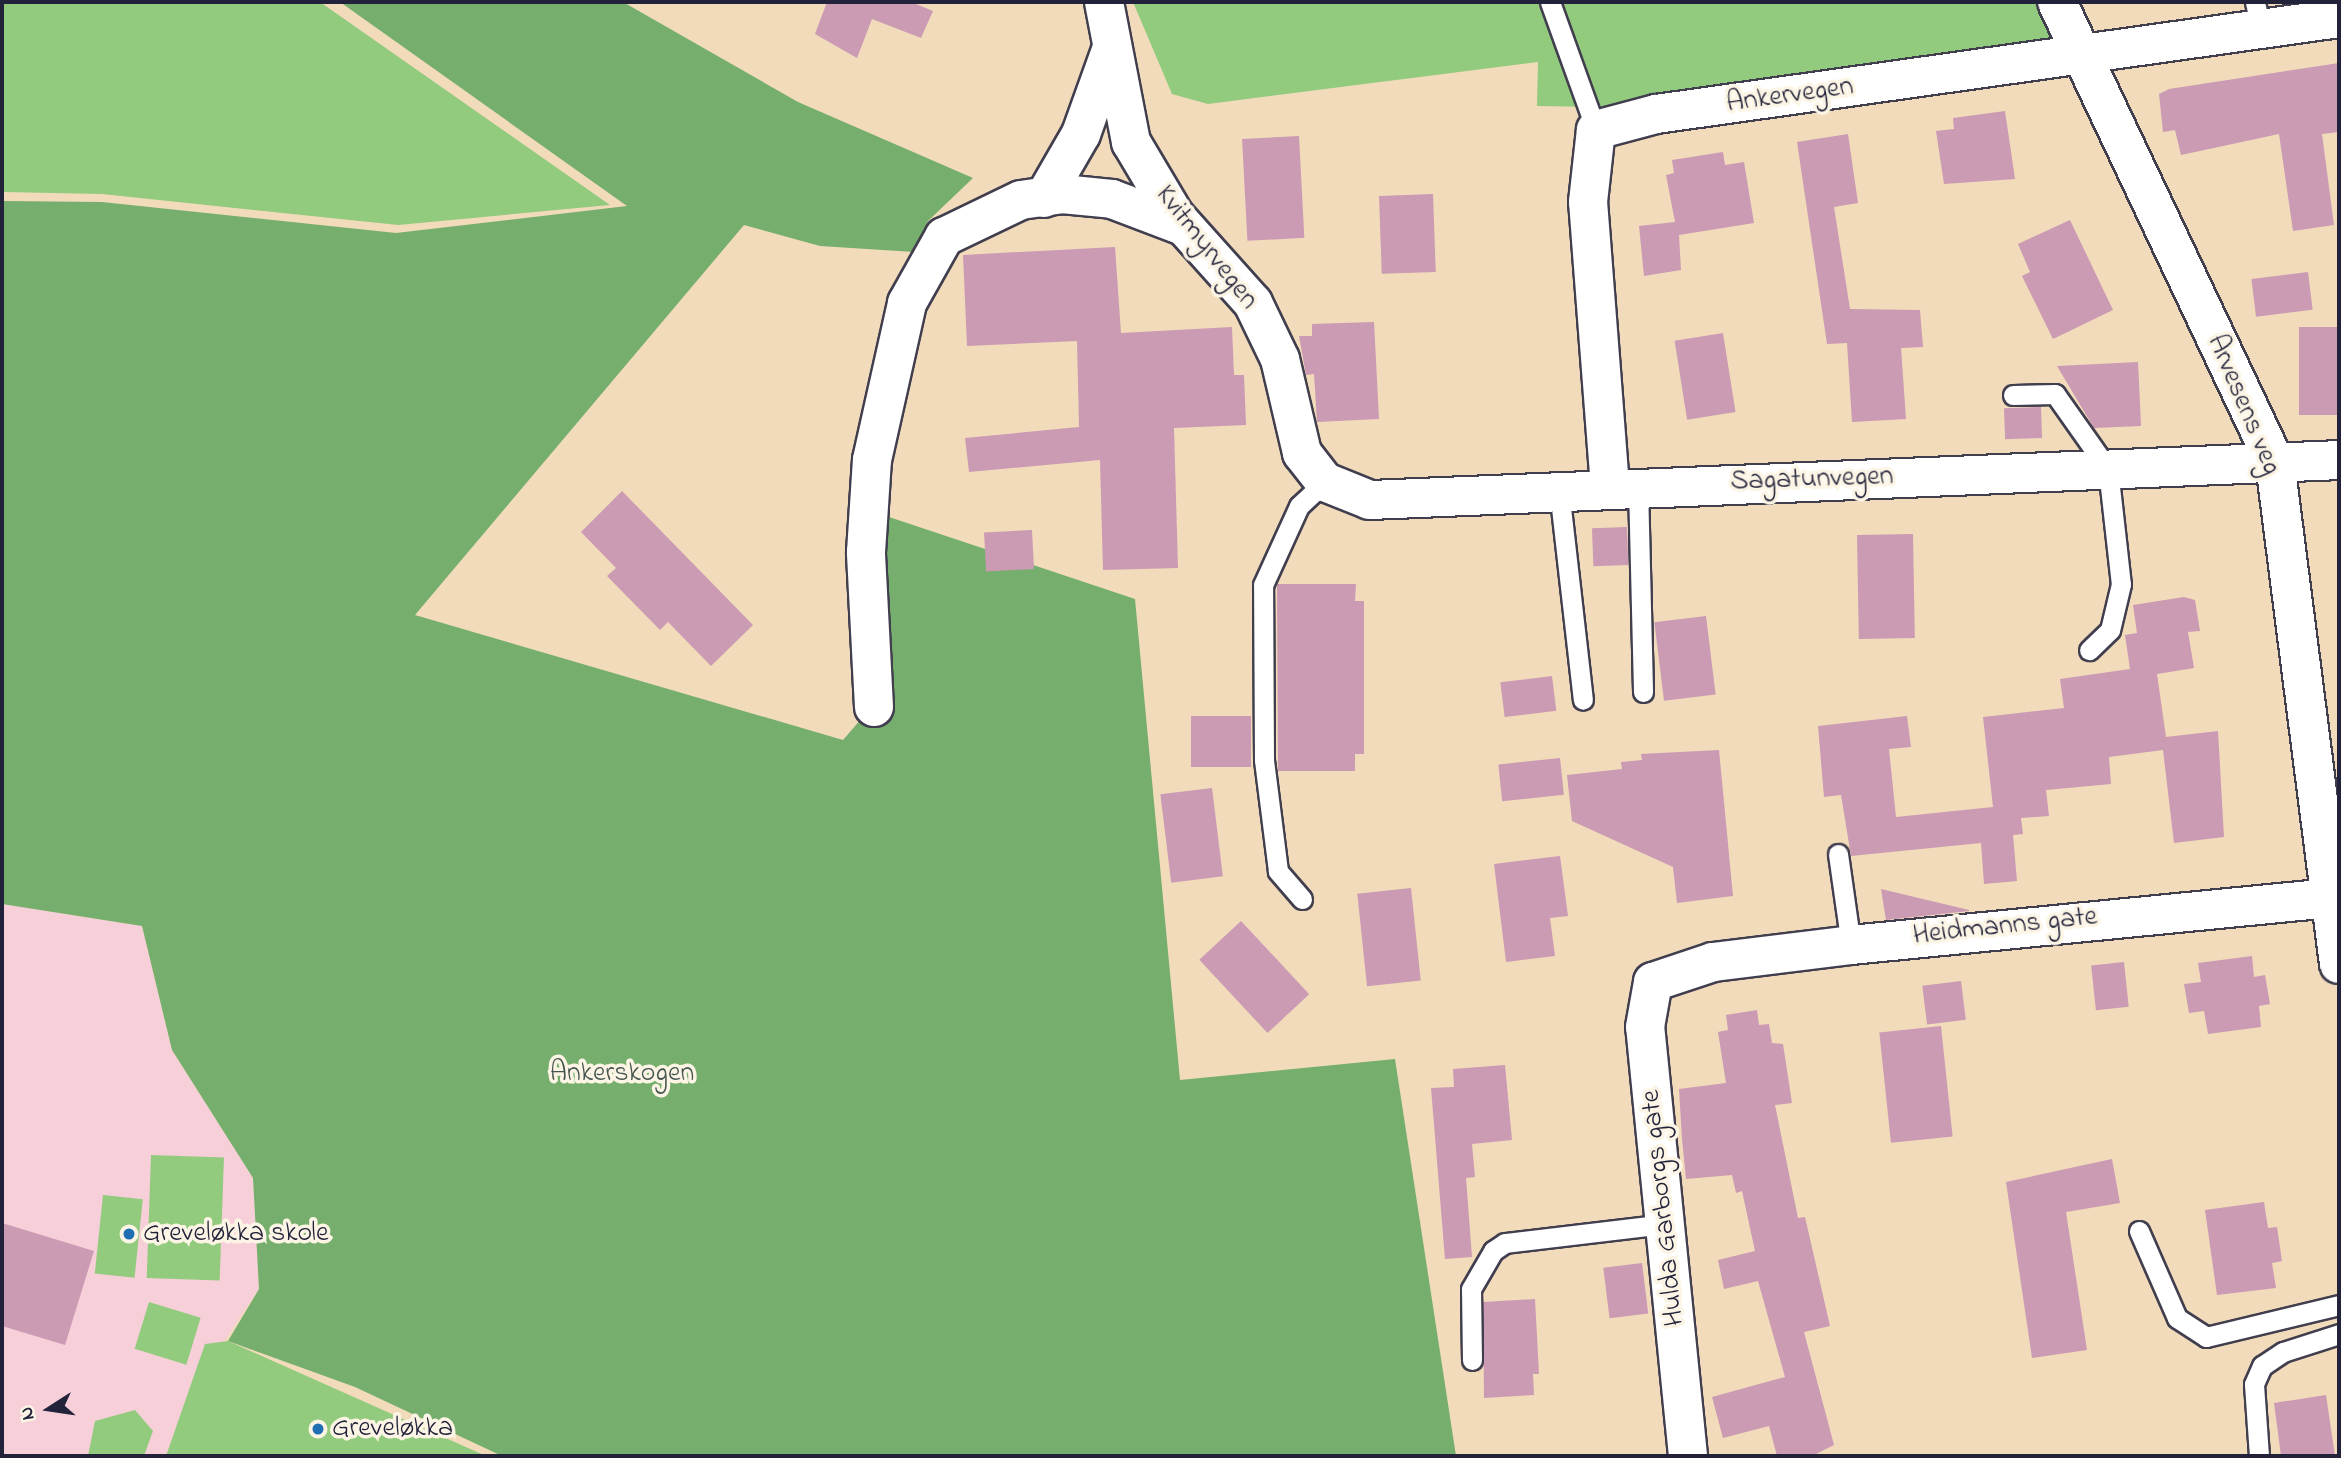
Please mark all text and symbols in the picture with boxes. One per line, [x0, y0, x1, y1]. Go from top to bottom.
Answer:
street label: Ankervegen [1724, 70, 1856, 122]
street label: Kvitmyrvegen [1147, 179, 1265, 317]
street label: Arvesens veg [2198, 330, 2288, 480]
street label: Sagatunvegen [1730, 460, 1894, 500]
street label: Heidmanns gate [1911, 901, 2099, 953]
park label: Ankerskogen [550, 1057, 694, 1091]
street label: Hulda Garborgs gate [1635, 1088, 1693, 1328]
place label: Greveløkka skole [143, 1217, 329, 1251]
marker: Greveløkka skole [121, 1226, 137, 1242]
north arrow [14, 1374, 84, 1444]
text: N [13, 1404, 43, 1423]
place label: Greveløkka [332, 1412, 453, 1446]
marker: Greveløkka [310, 1421, 326, 1437]

